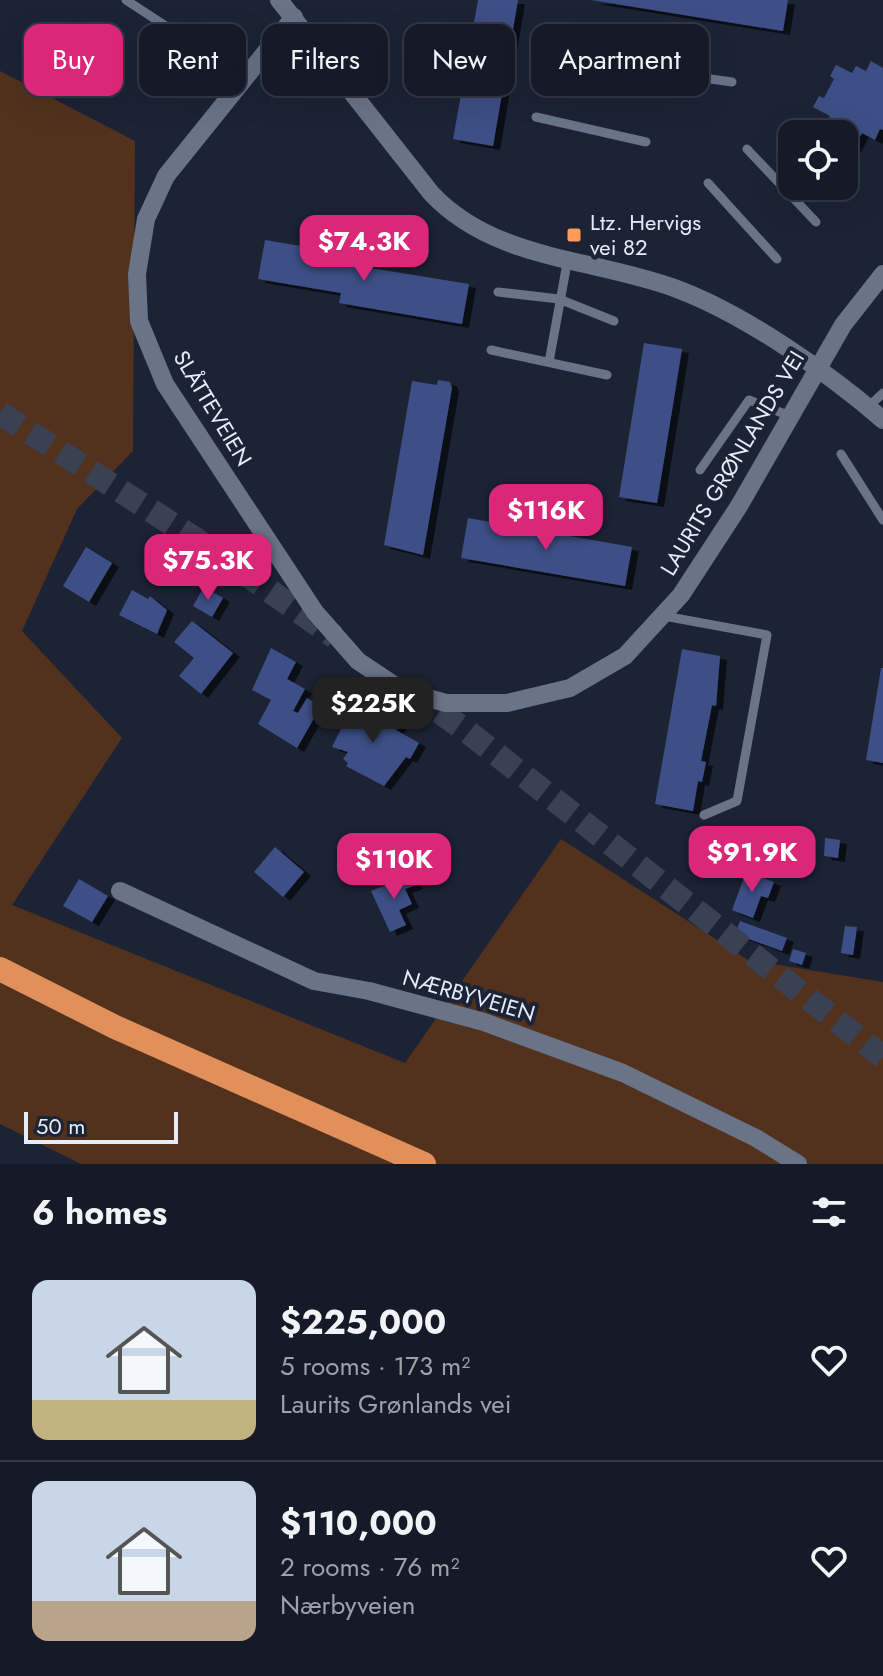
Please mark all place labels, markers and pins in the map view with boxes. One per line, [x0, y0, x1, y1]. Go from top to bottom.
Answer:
place label: Ltz. Hervigs vei 82 [590, 206, 701, 263]
pin: $74.3K [299, 215, 429, 283]
marker: Ltz. Hervigs vei 82 [565, 226, 583, 244]
pin: $116K [490, 484, 602, 552]
pin: $75.3K [143, 534, 273, 602]
pin: $225K [317, 677, 429, 745]
pin: $91.9K [687, 826, 817, 894]
pin: $110K [338, 833, 450, 901]

